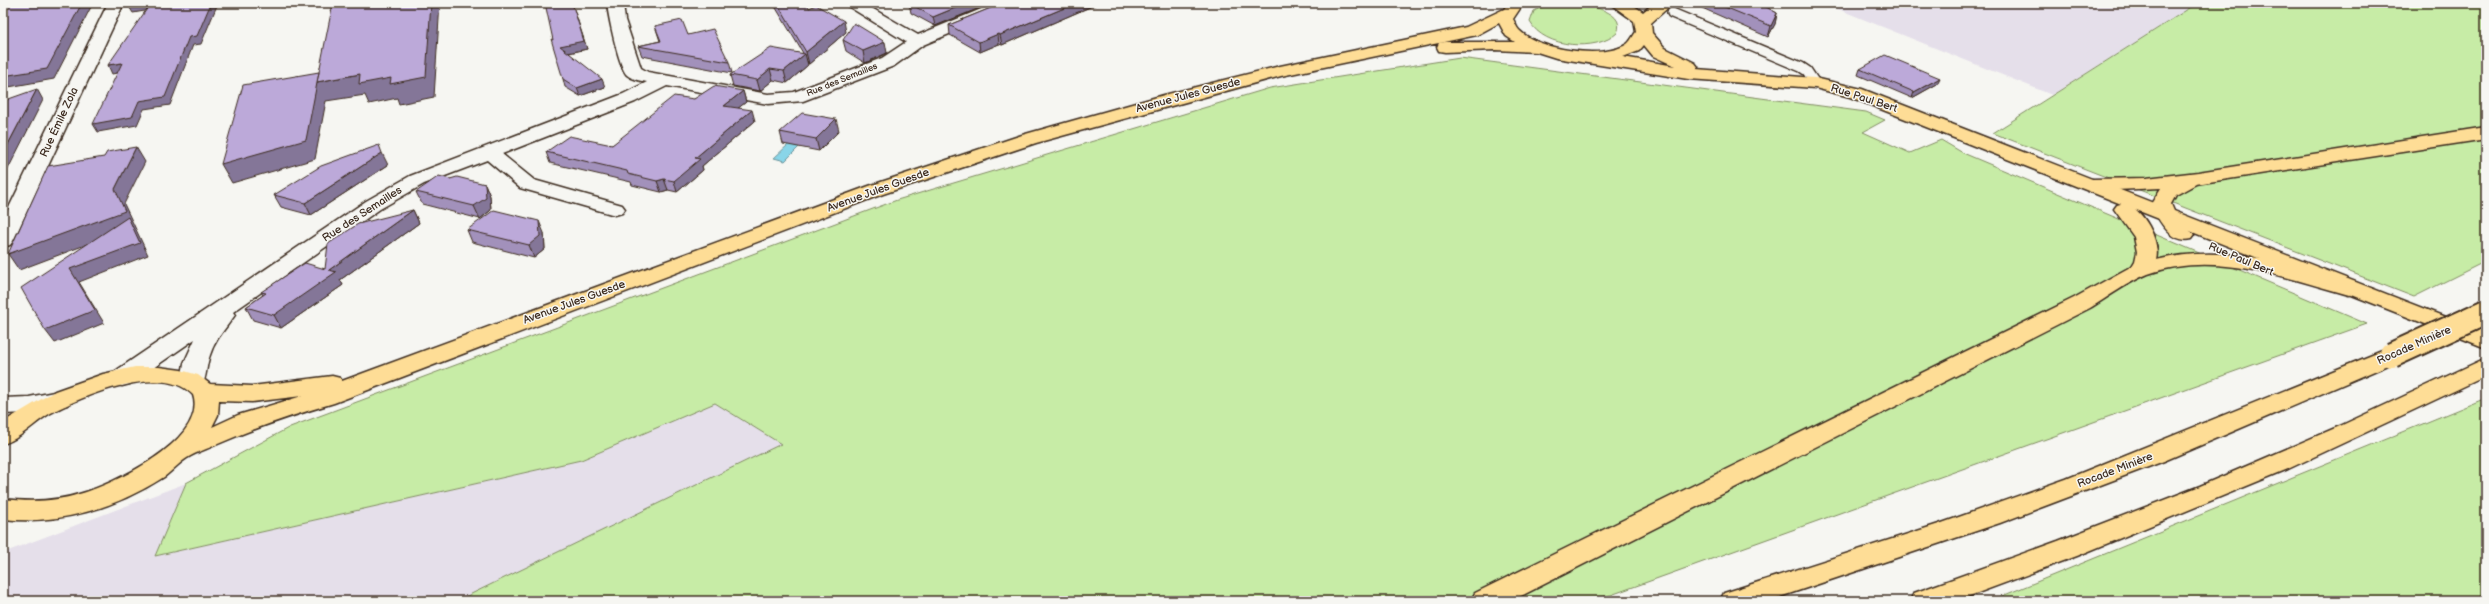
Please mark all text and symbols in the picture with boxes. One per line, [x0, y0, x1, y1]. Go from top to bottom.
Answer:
street label: Rue des Semailles [805, 61, 880, 99]
street label: Avenue Jules Guesde [1134, 75, 1242, 115]
street label: Rue Paul Bert [1829, 81, 1900, 115]
street label: Rue Émile Zola [36, 85, 81, 159]
street label: Avenue Jules Guesde [825, 165, 931, 215]
street label: Rue des Semailles [320, 183, 405, 245]
street label: Rue Paul Bert [2207, 239, 2276, 279]
street label: Avenue Jules Guesde [521, 277, 627, 327]
street label: Rocade Minière [2375, 323, 2453, 367]
street label: Rocade Minière [2075, 449, 2155, 490]

